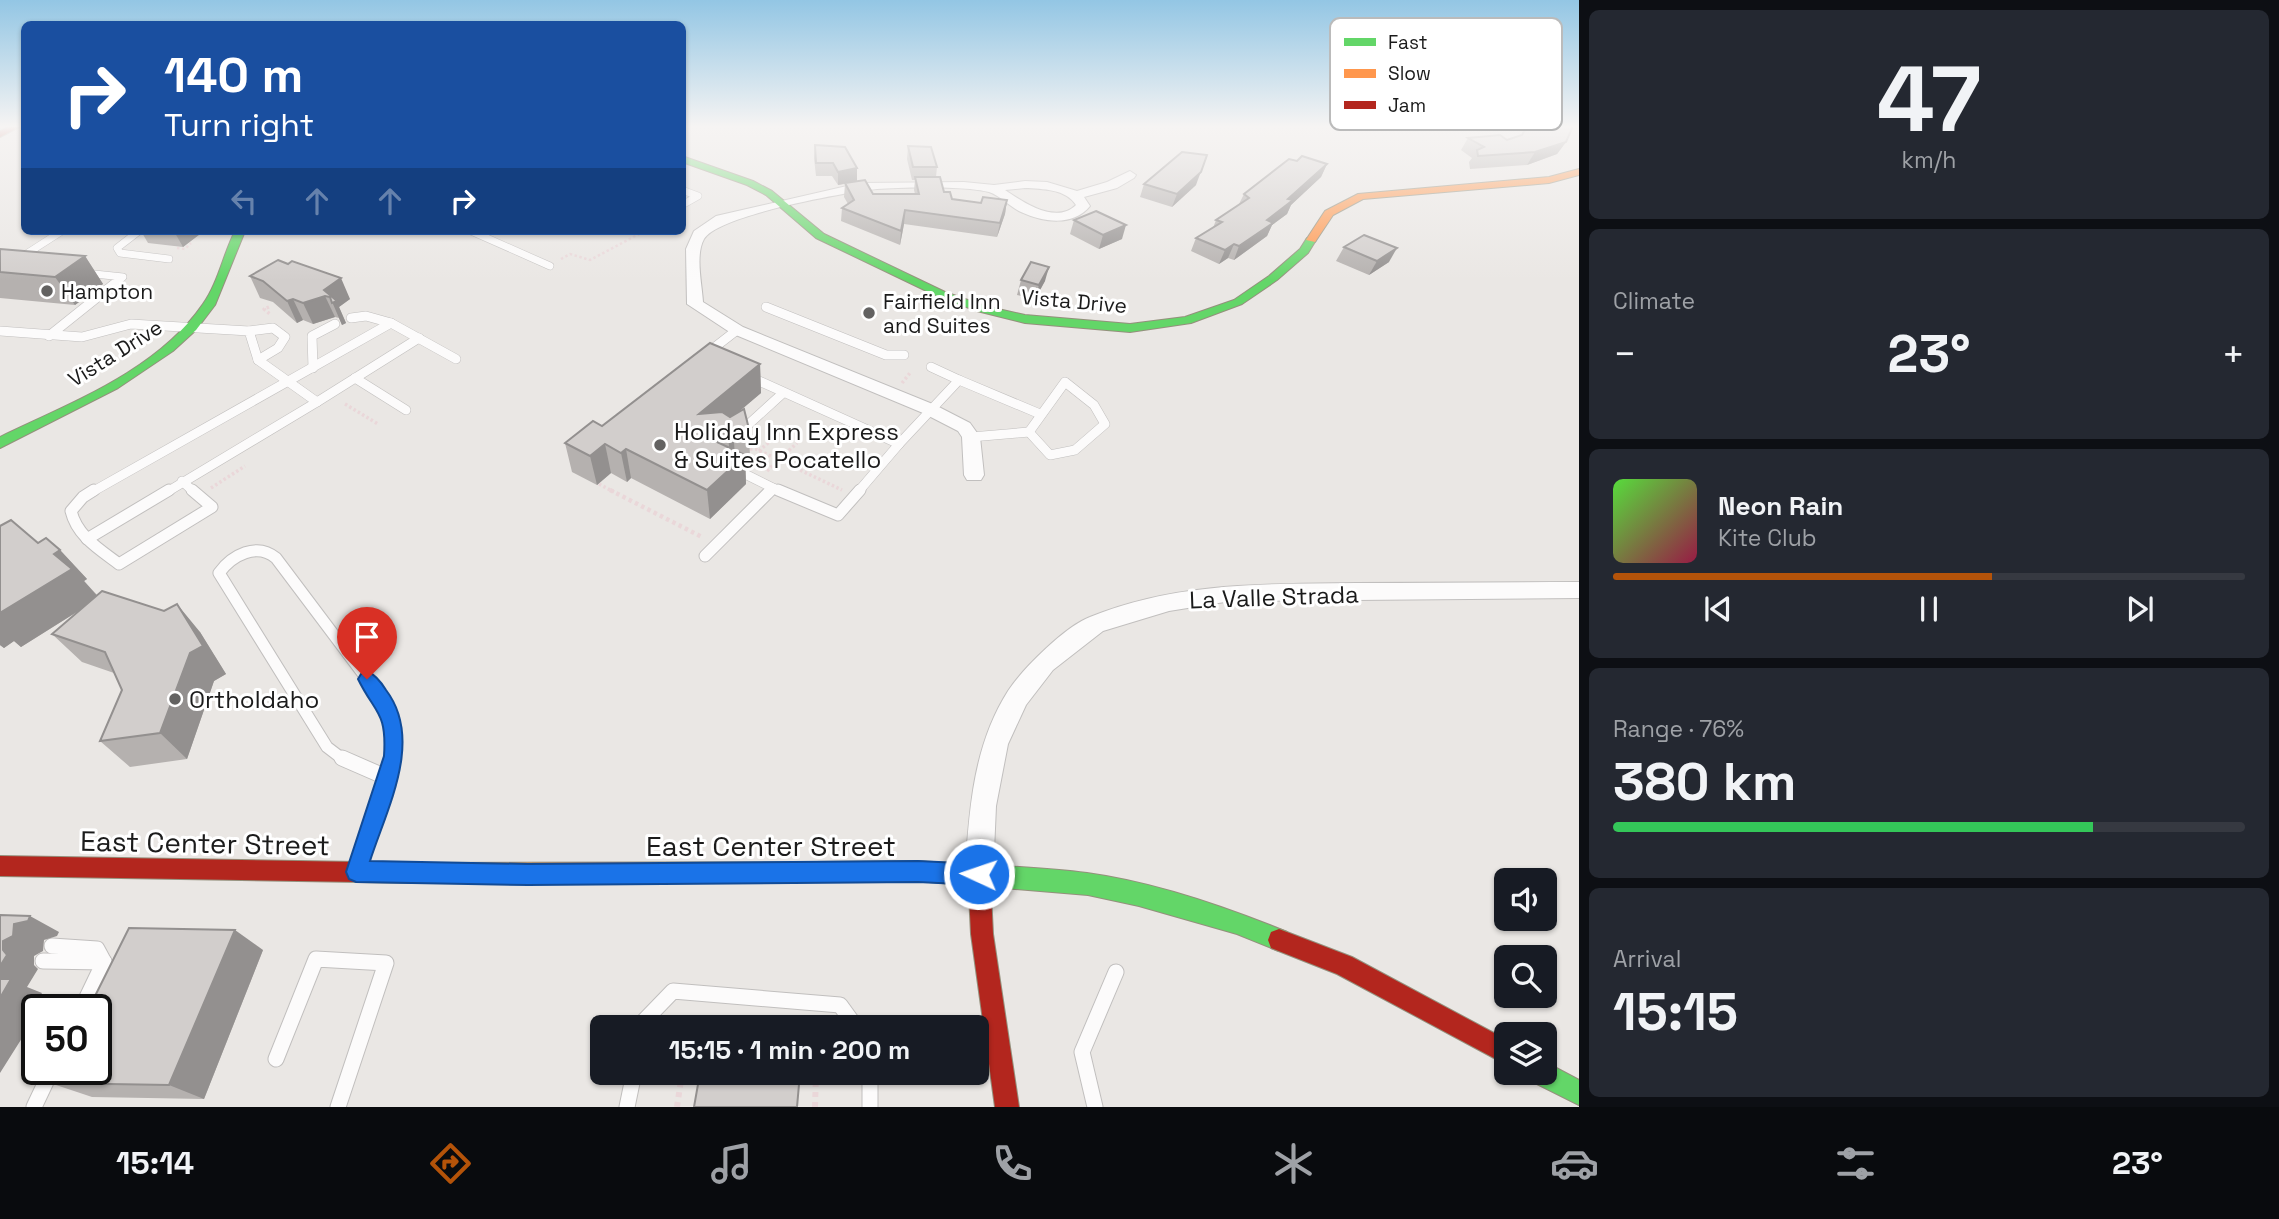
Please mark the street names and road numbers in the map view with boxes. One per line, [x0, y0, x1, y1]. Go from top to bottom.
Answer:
street label: Vista Drive [1020, 283, 1128, 319]
street label: Vista Drive [63, 313, 167, 393]
street label: La Valle Strada [1189, 579, 1360, 615]
street label: East Center Street [80, 823, 330, 863]
street label: East Center Street [646, 828, 896, 864]

